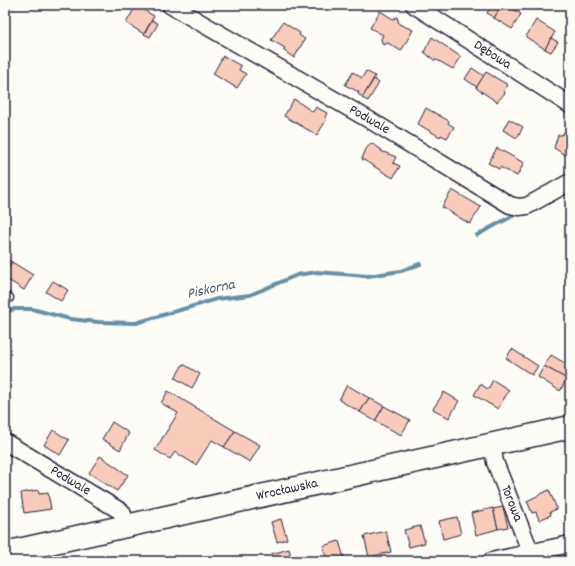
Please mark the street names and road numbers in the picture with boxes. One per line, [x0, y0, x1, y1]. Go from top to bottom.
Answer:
street label: Dębowa [470, 36, 515, 75]
street label: Podwale [345, 100, 393, 140]
street label: Podwale [46, 461, 94, 501]
street label: Wrocławska [254, 473, 320, 507]
street label: Torowa [495, 482, 528, 525]

